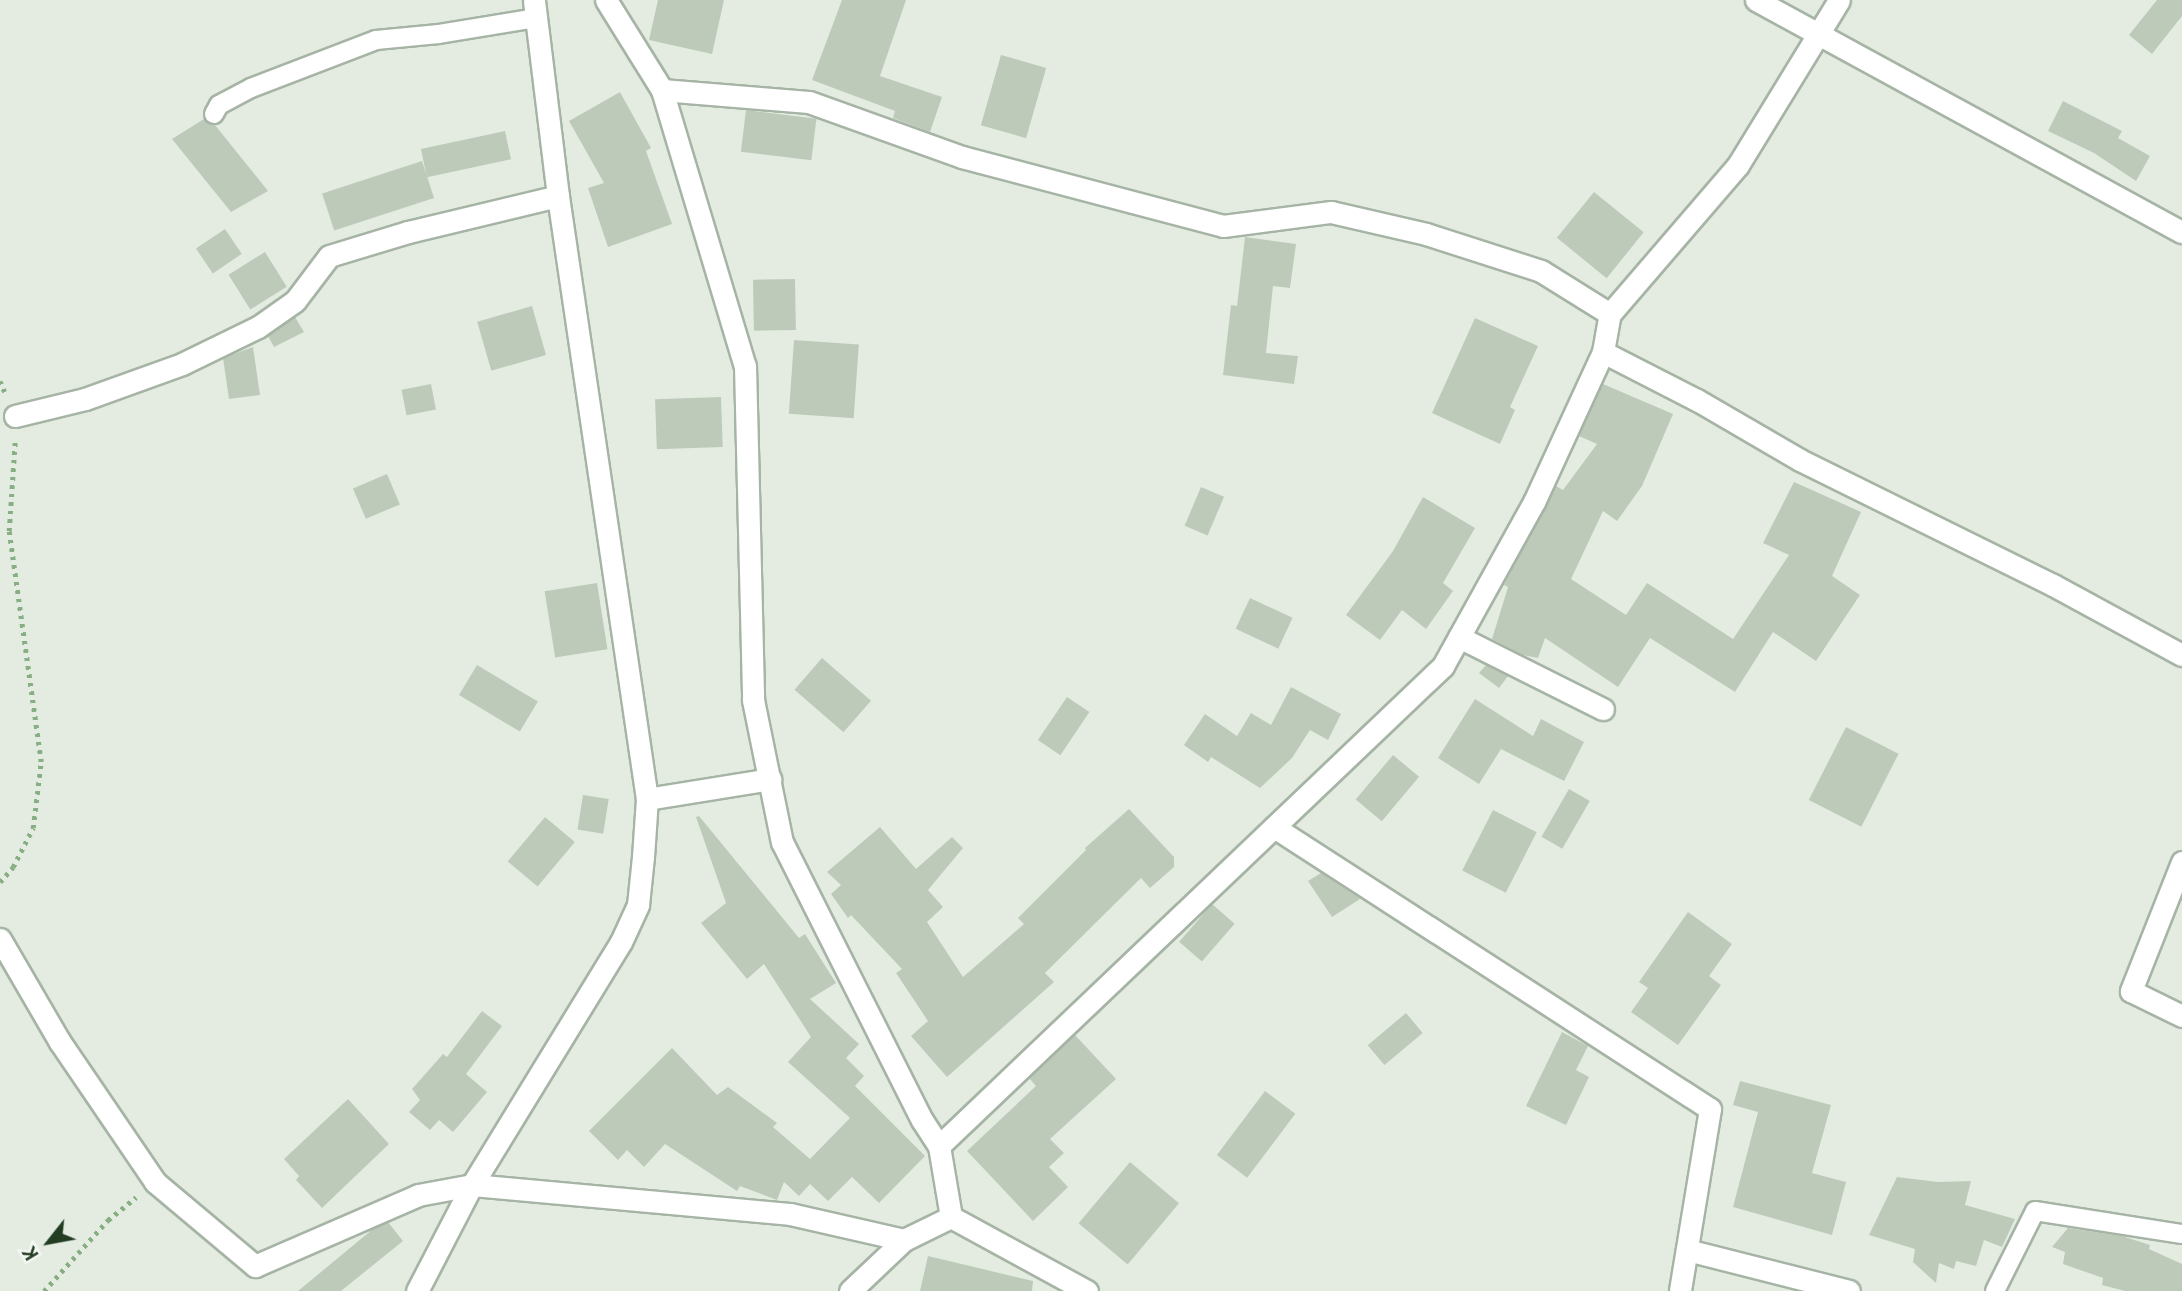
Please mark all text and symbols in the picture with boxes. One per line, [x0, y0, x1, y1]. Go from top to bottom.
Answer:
north arrow [14, 1207, 84, 1277]
text: K [17, 1242, 44, 1265]

